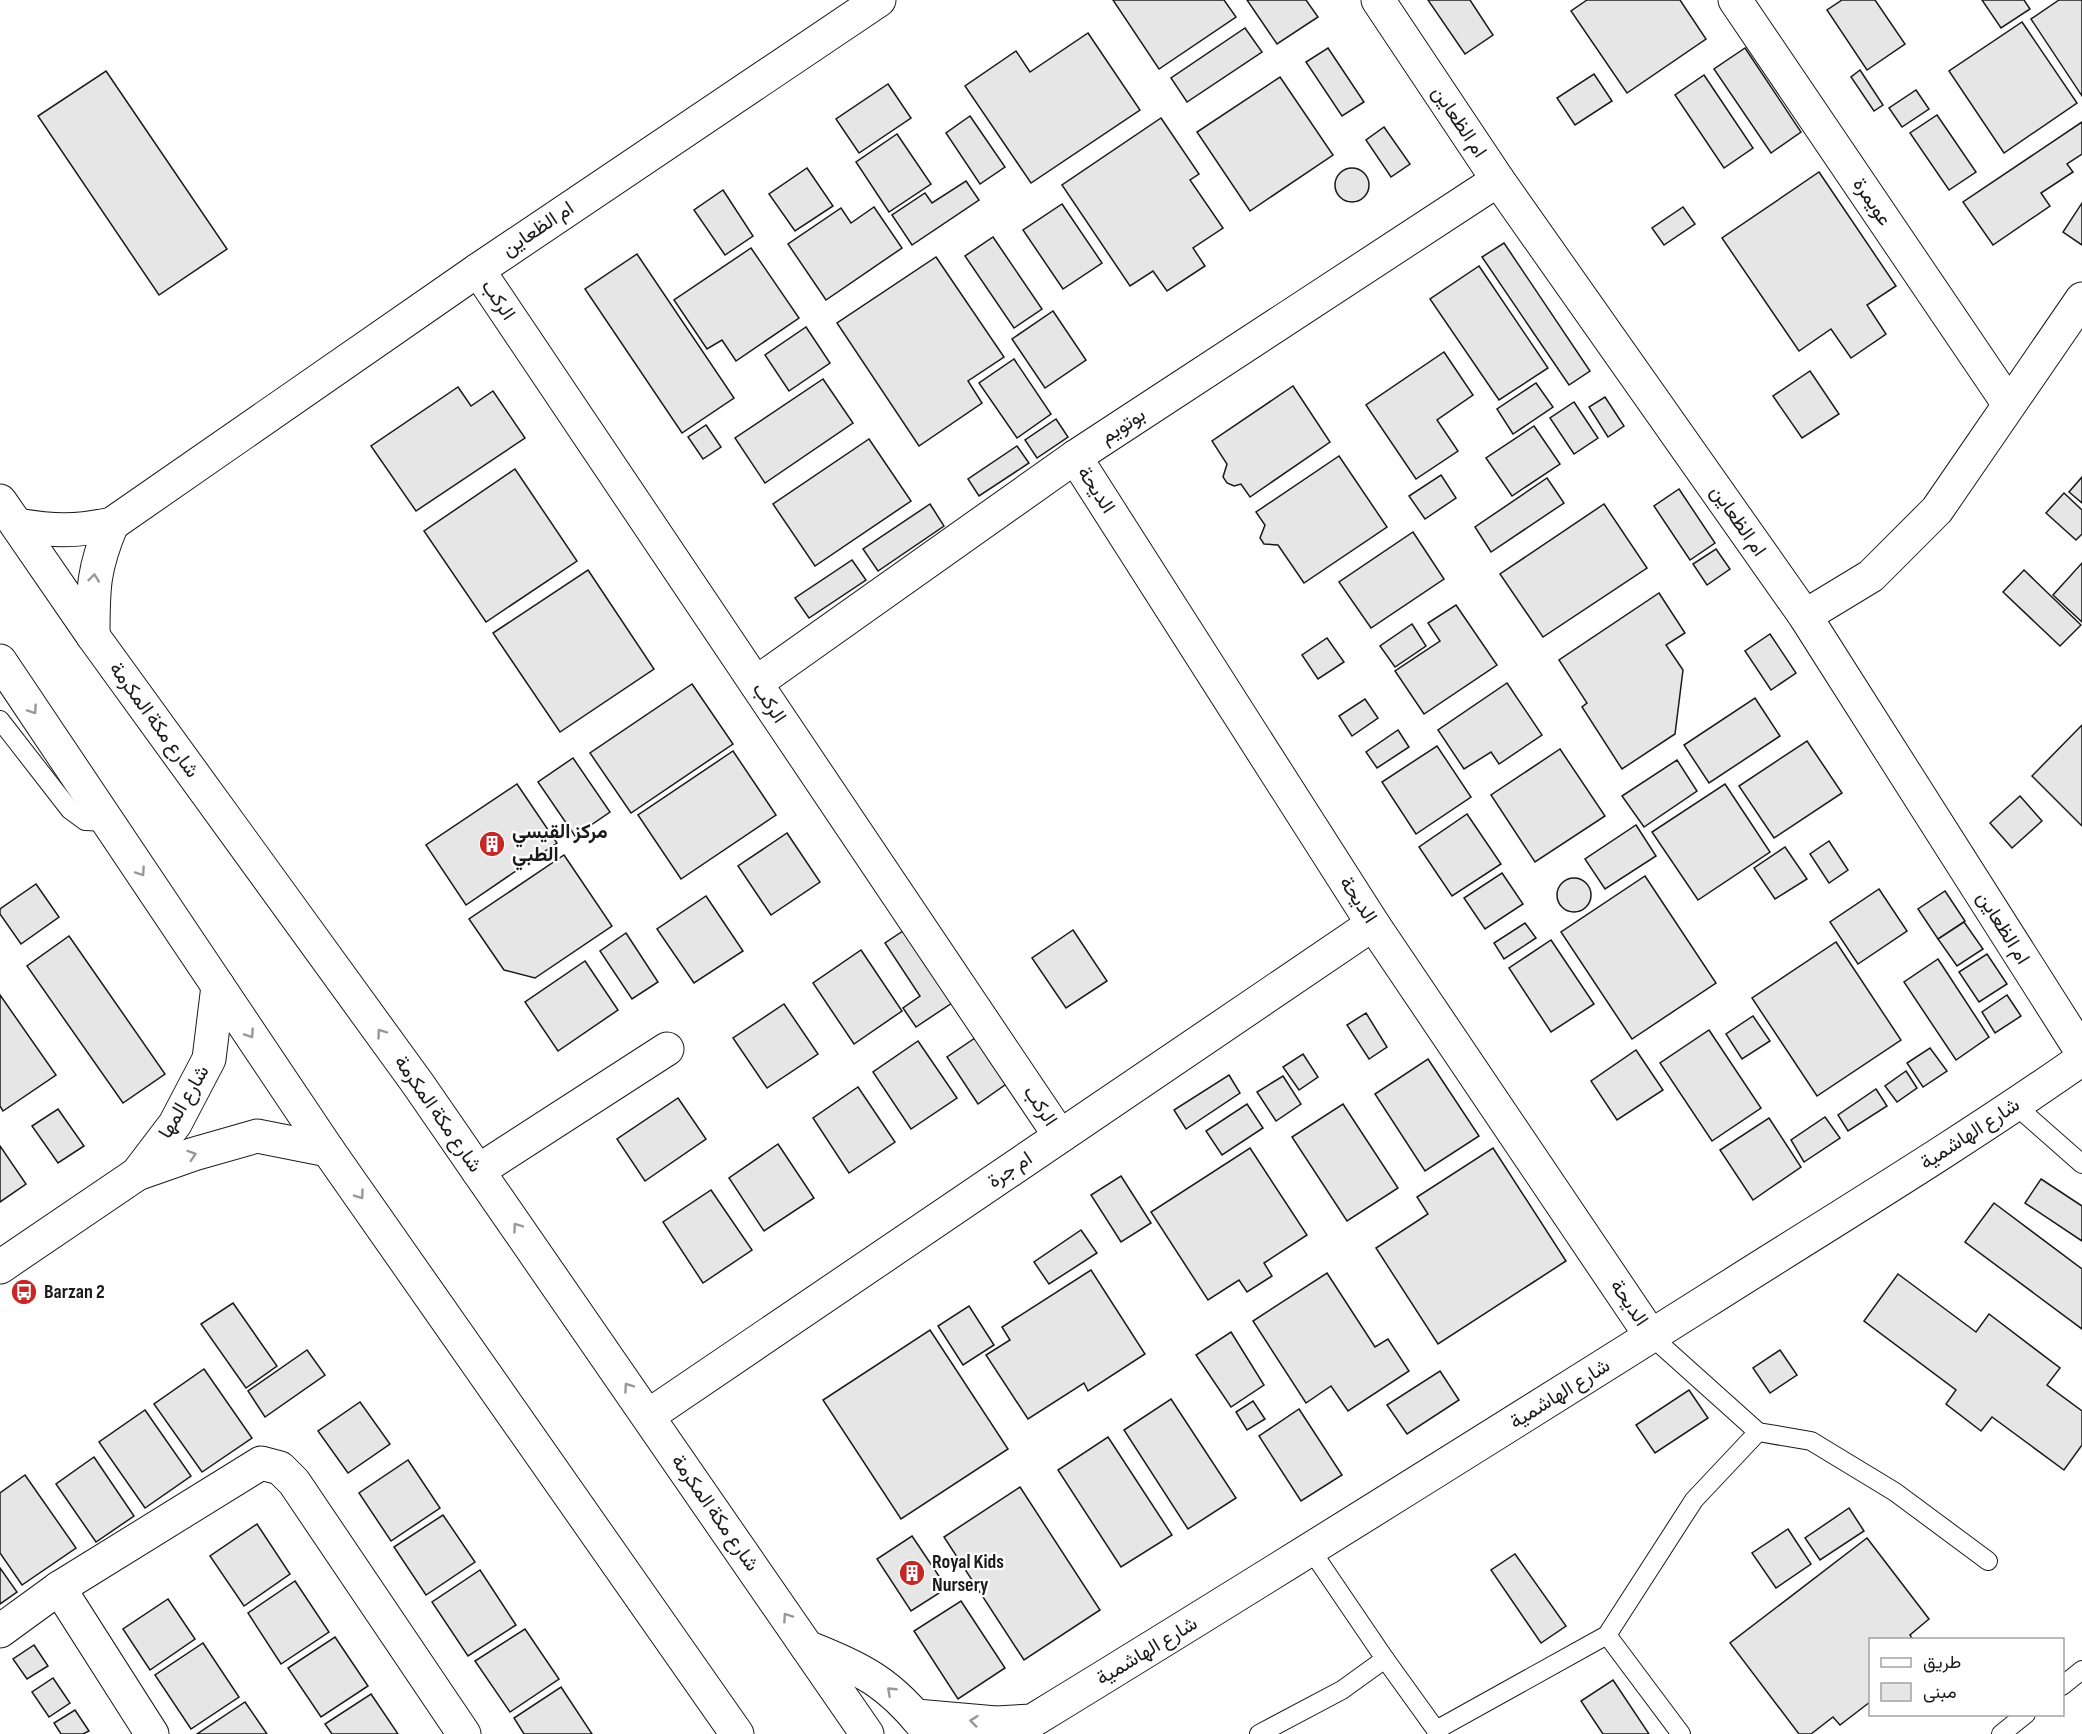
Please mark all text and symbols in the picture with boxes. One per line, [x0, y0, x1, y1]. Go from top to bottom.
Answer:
street label: ام الظعاين [1426, 81, 1492, 163]
street label: عويمرة [1847, 174, 1897, 230]
street label: ام الظعاين [497, 196, 579, 262]
street label: الركب [476, 275, 520, 325]
street label: بوتويم [1096, 403, 1150, 449]
street label: الديحة [1072, 462, 1120, 518]
street label: ام الظعاين [1705, 481, 1771, 561]
one-way arrow [88, 574, 100, 583]
street label: شارع مكة المكرمة [103, 657, 204, 783]
street label: الركب [747, 678, 791, 728]
one-way arrow [25, 704, 37, 714]
place label: مركز القيسي الطبي [512, 820, 608, 871]
building icon: مركز القيسي الطبي [477, 829, 507, 859]
one-way arrow [134, 865, 145, 876]
street label: الديحة [1334, 872, 1382, 928]
street label: ام الظعاين [1971, 887, 2035, 969]
one-way arrow [243, 1027, 254, 1038]
one-way arrow [377, 1028, 388, 1039]
street label: شارع مكة المكرمة [388, 1051, 487, 1178]
street label: شارع المها [153, 1061, 215, 1143]
street label: الركب [1018, 1081, 1062, 1131]
street label: شارع الهاشمية [1916, 1093, 2025, 1176]
street label: ام جرة [983, 1146, 1037, 1194]
one-way arrow [186, 1150, 197, 1162]
one-way arrow [353, 1188, 364, 1199]
one-way arrow [513, 1223, 524, 1234]
street label: الديحة [1605, 1275, 1653, 1331]
bus stop icon: Barzan 2 [9, 1277, 39, 1307]
place label: Barzan 2 [44, 1280, 105, 1304]
street label: شارع الهاشمية [1505, 1354, 1615, 1435]
one-way arrow [624, 1383, 635, 1394]
street label: شارع مكة المكرمة [665, 1450, 764, 1577]
place label: Royal Kids Nursery [932, 1550, 1004, 1597]
building icon: Royal Kids Nursery [897, 1558, 927, 1588]
street label: شارع الهاشمية [1092, 1611, 1203, 1691]
one-way arrow [783, 1612, 794, 1623]
legend [1869, 1638, 2064, 1716]
text: طريق [1923, 1652, 1961, 1673]
text: مبنى [1923, 1682, 1957, 1703]
one-way arrow [888, 1687, 899, 1698]
one-way arrow [970, 1715, 979, 1728]

